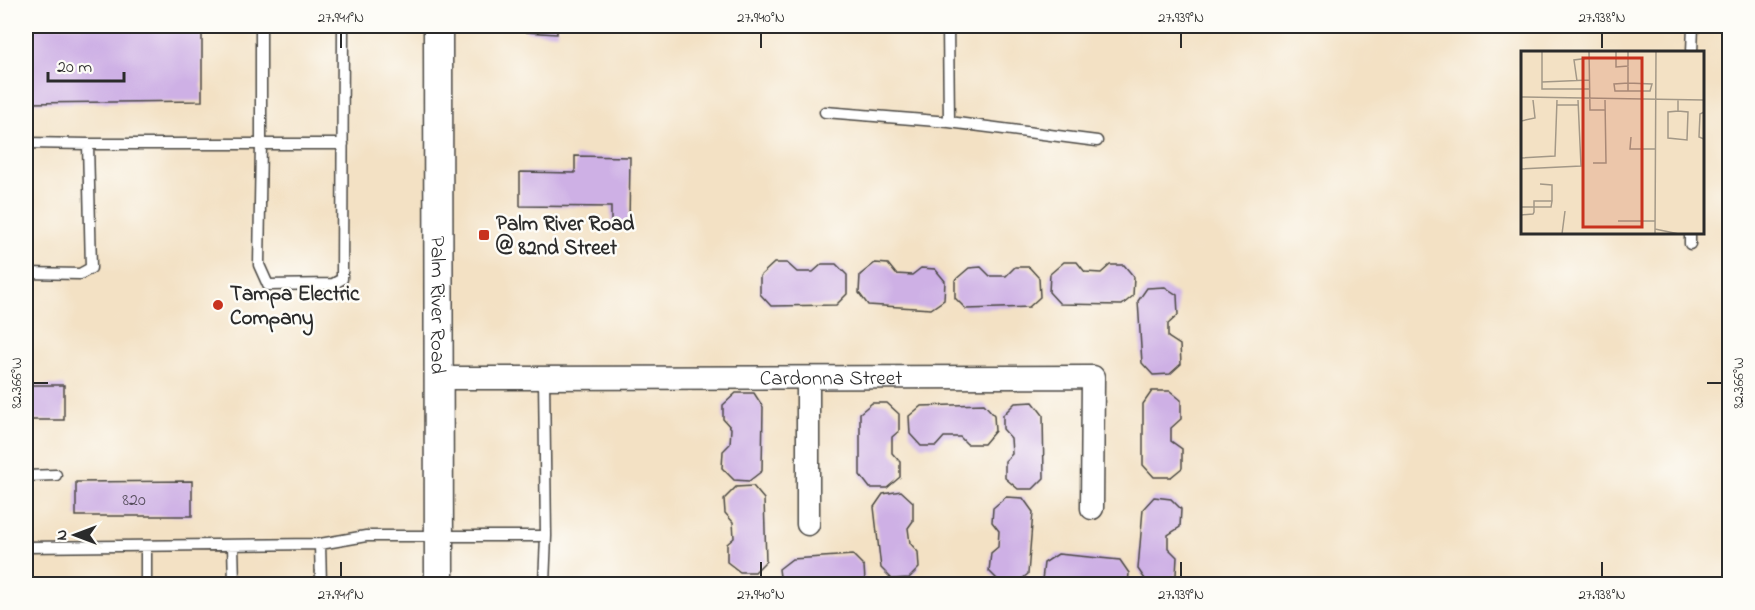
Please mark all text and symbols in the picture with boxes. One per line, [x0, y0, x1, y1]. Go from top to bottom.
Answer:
text: 27.941°N [318, 7, 364, 29]
text: 27.940°N [737, 7, 785, 29]
text: 27.939°N [1158, 7, 1204, 29]
text: 27.938°N [1578, 7, 1626, 29]
scale bar [48, 45, 124, 83]
inset map [1521, 51, 1704, 234]
text: 20 m [57, 55, 92, 81]
place label: Palm River Road @ 82nd Street [496, 210, 634, 264]
marker: Palm River Road @ 82nd Street [477, 228, 491, 242]
street label: Palm River Road [421, 236, 452, 374]
place label: Tampa Electric Company [230, 280, 360, 336]
marker: Tampa Electric Company [211, 298, 225, 312]
text: 82.366°W [6, 357, 28, 409]
text: 82.366°W [1728, 357, 1750, 409]
street label: Cardonna Street [760, 364, 902, 395]
house number: 820 [122, 488, 146, 514]
north arrow [45, 505, 105, 565]
text: N [50, 529, 74, 540]
text: 27.941°N [318, 584, 364, 606]
text: 27.940°N [737, 584, 785, 606]
text: 27.939°N [1158, 584, 1204, 606]
text: 27.938°N [1578, 584, 1626, 606]

